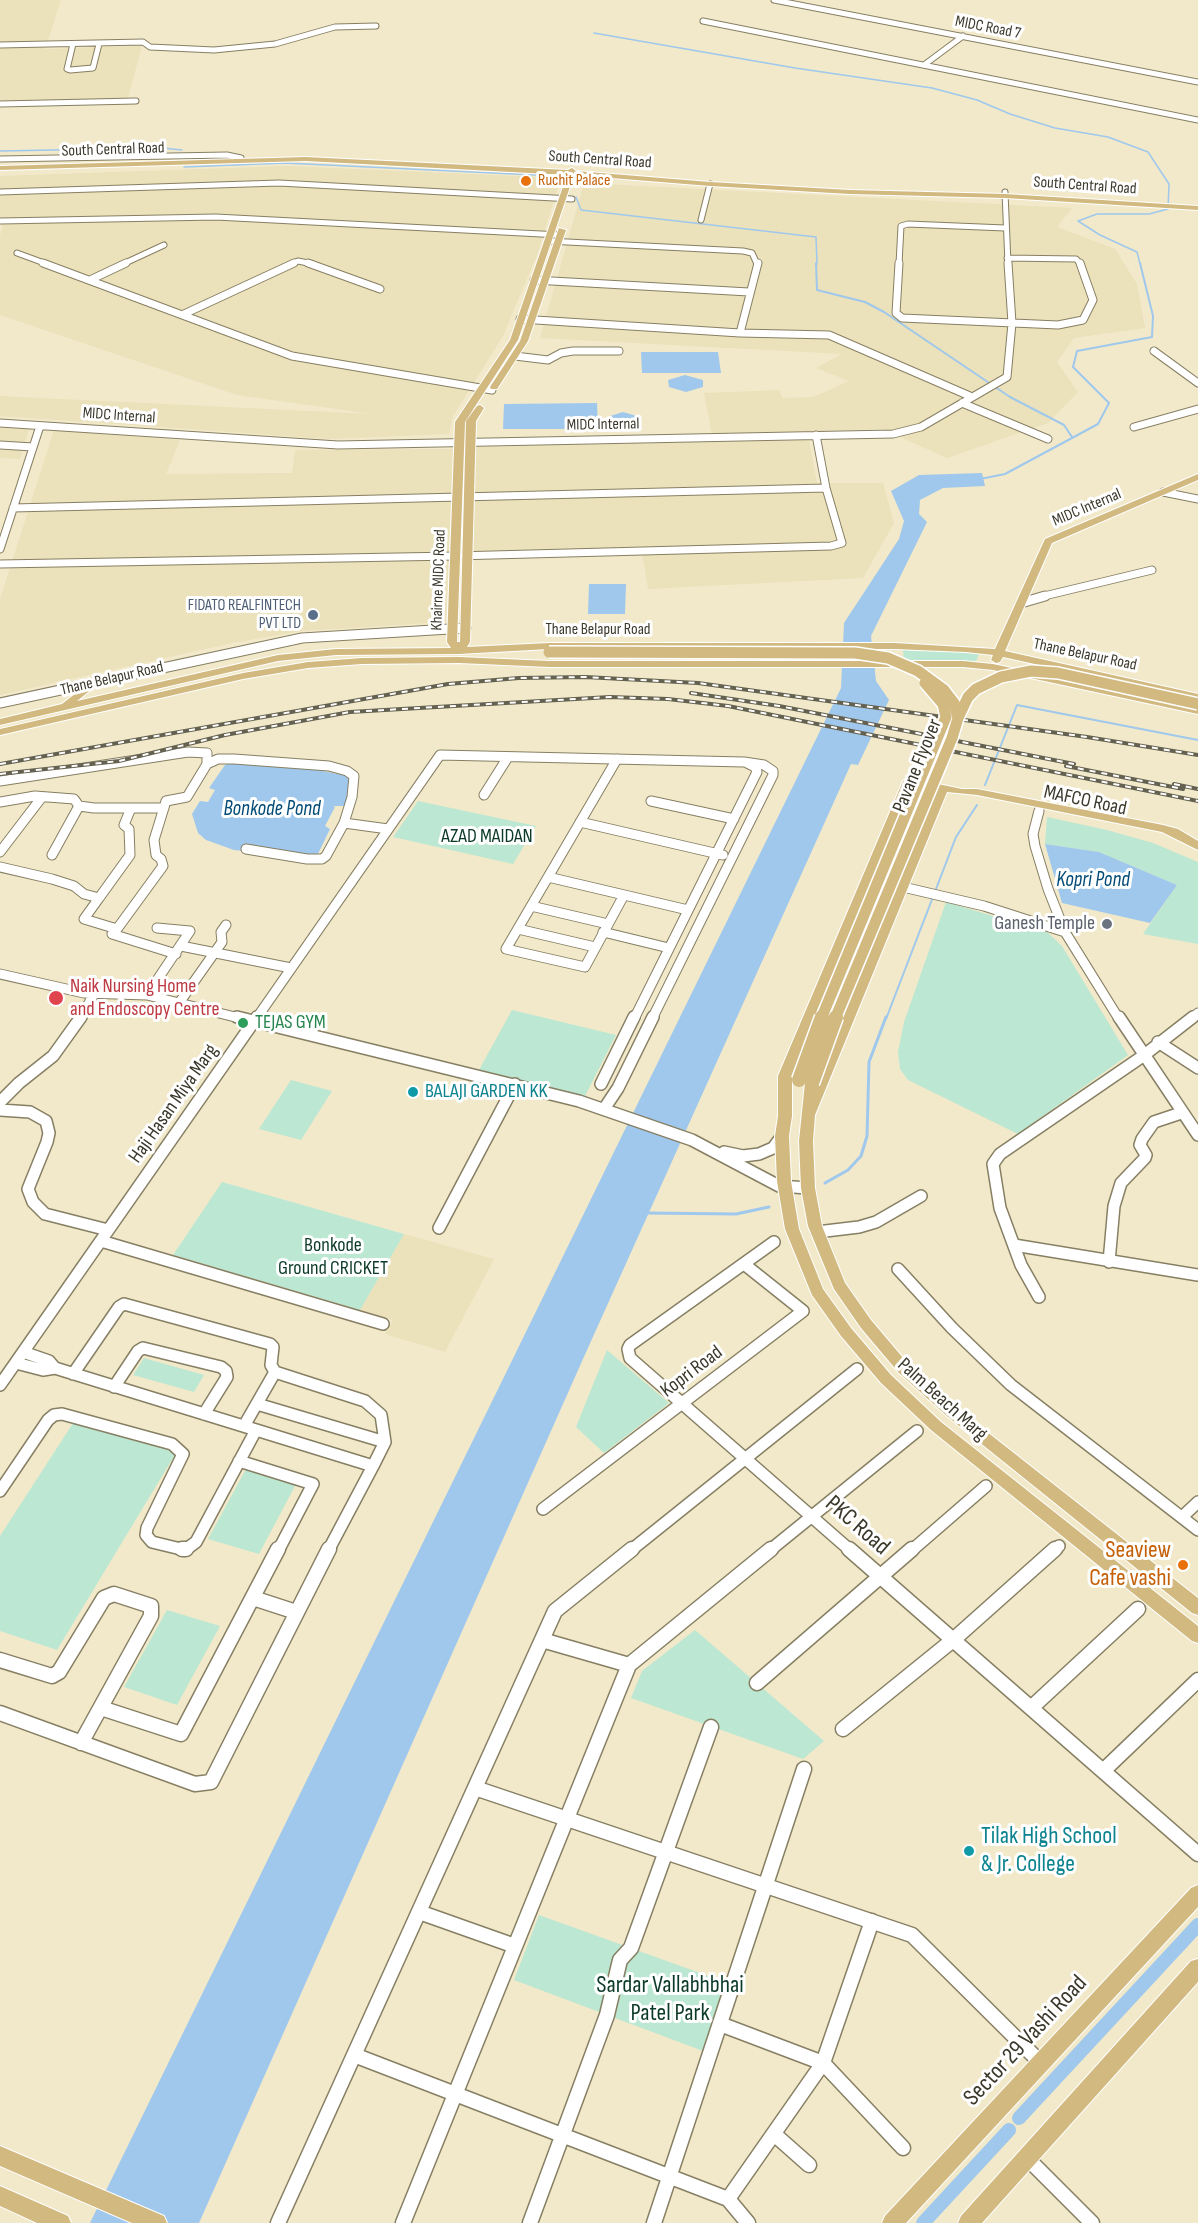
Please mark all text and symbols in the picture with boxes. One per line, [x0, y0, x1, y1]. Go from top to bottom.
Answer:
street label: MIDC Road 7 [954, 12, 1022, 44]
street label: South Central Road [61, 139, 165, 161]
street label: South Central Road [548, 147, 652, 173]
place label: Ruchit Palace [538, 171, 610, 191]
street label: South Central Road [1033, 173, 1137, 199]
marker: Ruchit Palace [519, 174, 533, 188]
street label: MIDC Internal [82, 404, 156, 428]
street label: MIDC Internal [566, 415, 640, 435]
street label: MIDC Internal [1050, 485, 1124, 531]
street label: Khairne MIDC Road [428, 529, 450, 631]
place label: FIDATO REALFINTECH PVT LTD [188, 596, 301, 634]
marker: FIDATO REALFINTECH PVT LTD [306, 608, 320, 622]
street label: Thane Belapur Road [546, 620, 650, 640]
street label: Thane Belapur Road [1032, 635, 1138, 675]
street label: Thane Belapur Road [59, 658, 165, 700]
street label: Pavane Flyover [888, 716, 948, 816]
street label: MAFCO Road [1041, 781, 1129, 821]
water label: Bonkode Pond [223, 797, 321, 823]
park label: AZAD MAIDAN [441, 825, 533, 849]
water label: Kopri Pond [1056, 868, 1130, 894]
place label: Ganesh Temple [994, 912, 1095, 936]
marker: Ganesh Temple [1100, 917, 1114, 931]
place label: Naik Nursing Home and Endoscopy Centre [70, 975, 219, 1022]
marker: Naik Nursing Home and Endoscopy Centre [47, 989, 65, 1007]
place label: TEJAS GYM [255, 1011, 326, 1035]
marker: TEJAS GYM [236, 1016, 250, 1030]
street label: Haji Hasan Miya Marg [124, 1040, 224, 1168]
place label: BALAJI GARDEN KK [425, 1080, 547, 1104]
marker: BALAJI GARDEN KK [406, 1085, 420, 1099]
park label: Bonkode Ground CRICKET [278, 1234, 388, 1281]
street label: Kopri Road [656, 1341, 728, 1403]
street label: Palm Beach Marg [892, 1353, 992, 1447]
street label: PKC Road [819, 1490, 895, 1562]
place label: Seaview Cafe vashi [1089, 1537, 1171, 1593]
marker: Seaview Cafe vashi [1176, 1558, 1190, 1572]
place label: Tilak High School & Jr. College [981, 1823, 1117, 1879]
marker: Tilak High School & Jr. College [962, 1844, 976, 1858]
street label: Sector 29 Vashi Road [958, 1970, 1094, 2112]
park label: Sardar Vallabhbhai Patel Park [596, 1972, 744, 2028]

